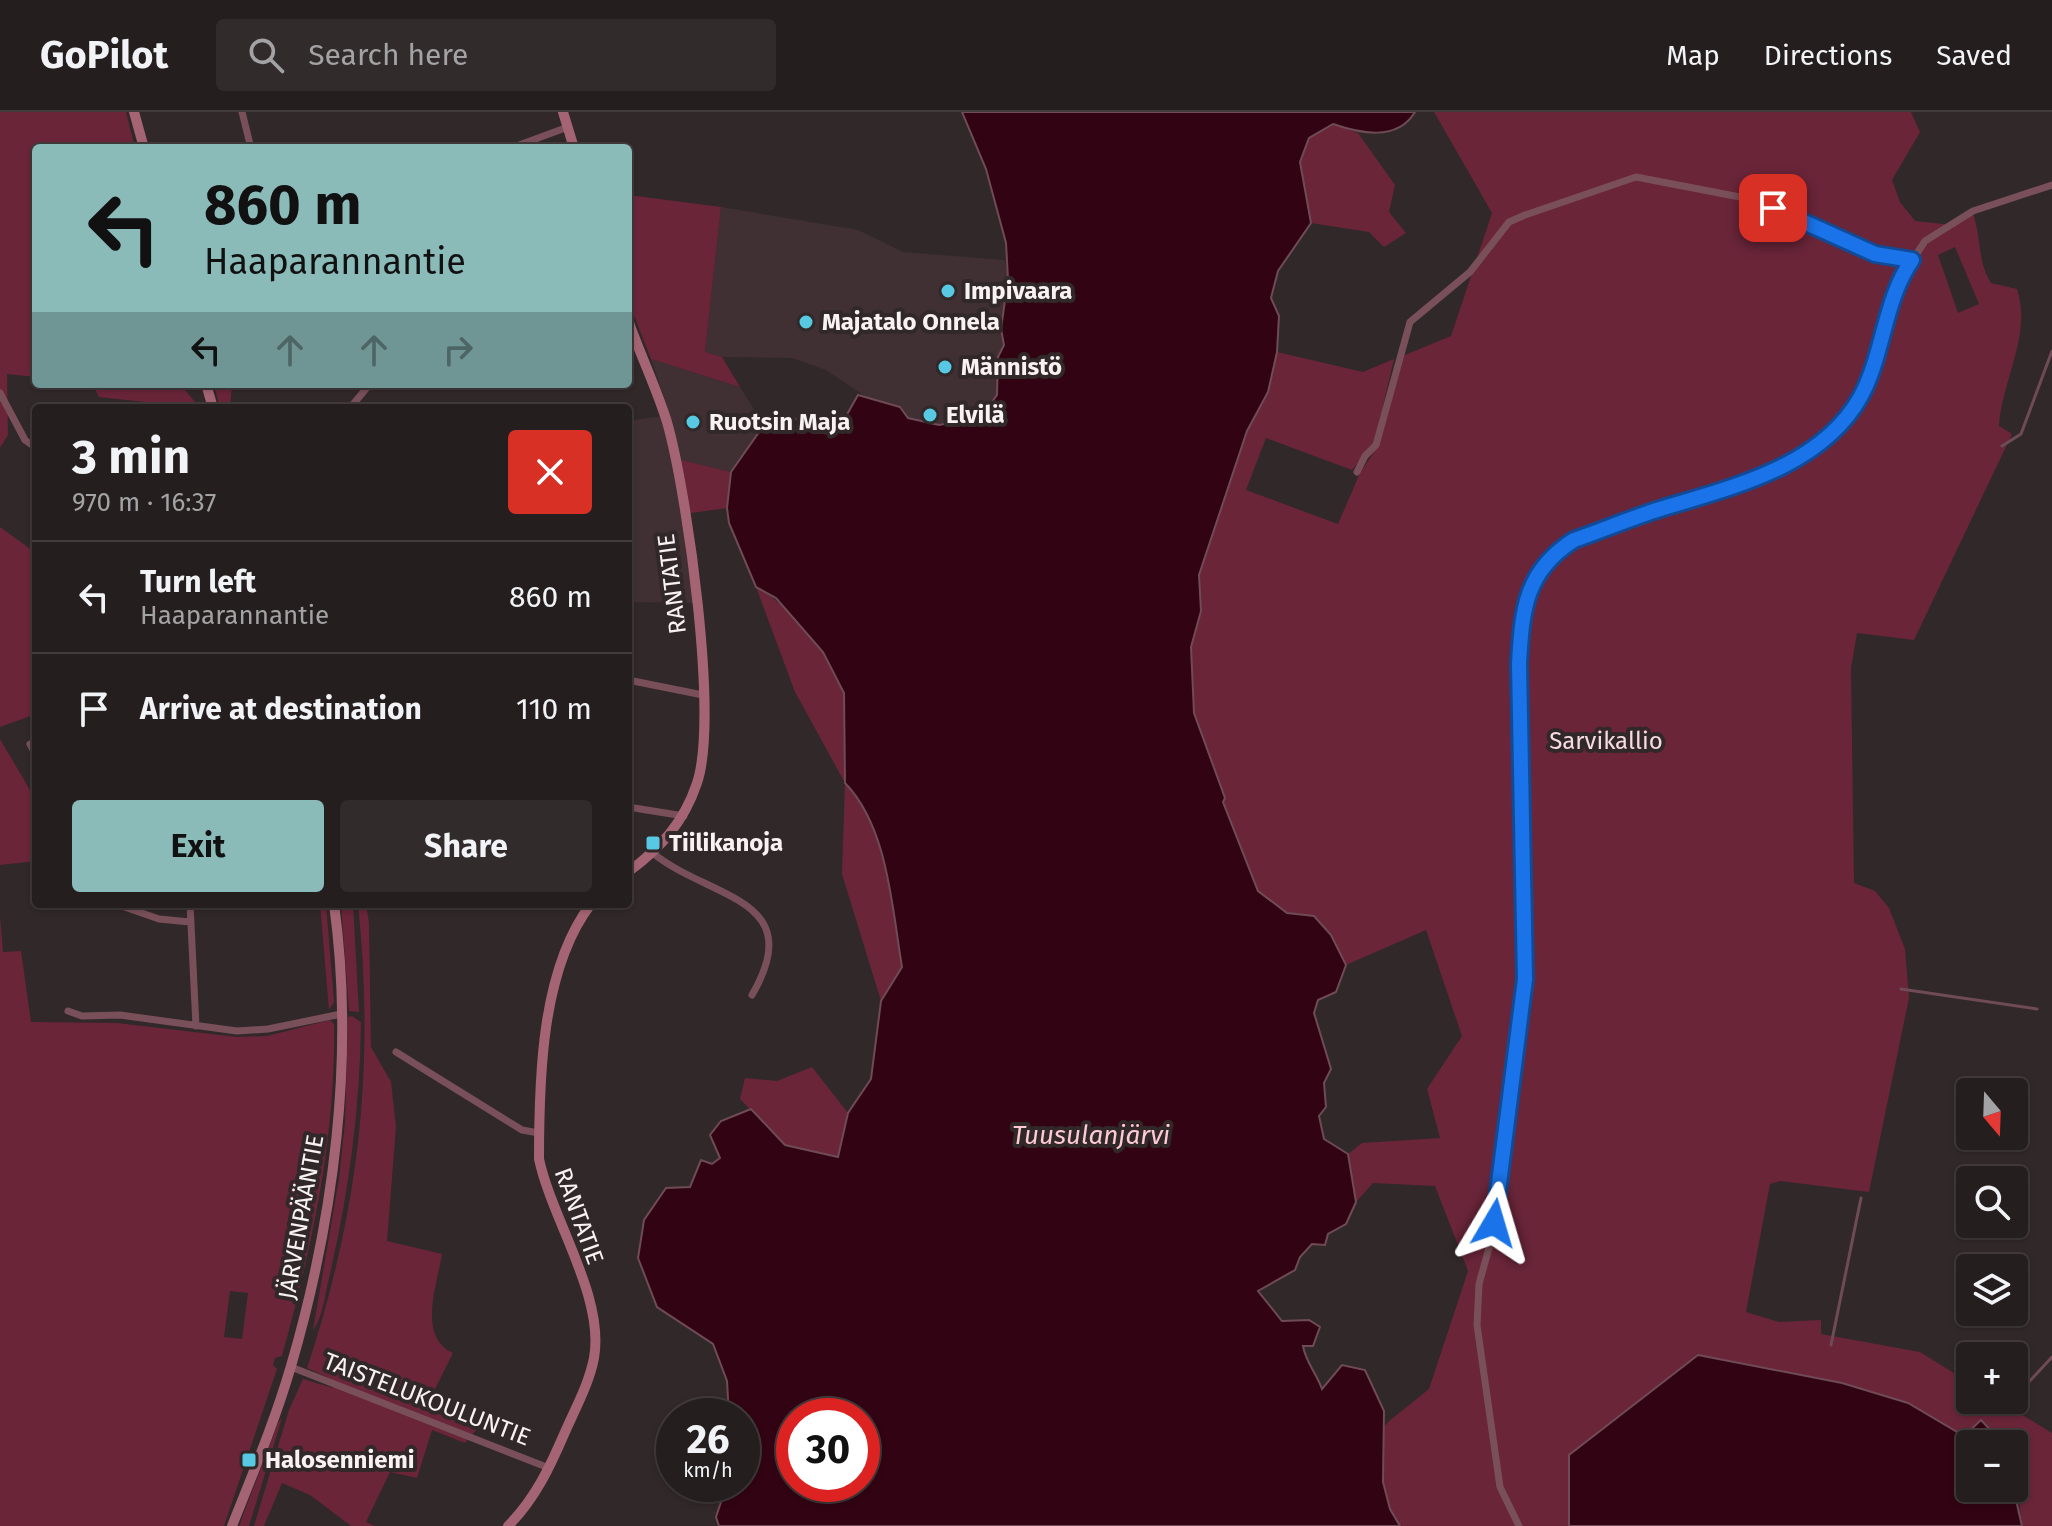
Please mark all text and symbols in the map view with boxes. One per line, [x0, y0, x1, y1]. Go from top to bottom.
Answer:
search box [216, 19, 776, 91]
text: GoPilot [40, 32, 168, 78]
icon: search [244, 33, 288, 77]
text: Search here [308, 37, 468, 73]
text: Map [1666, 39, 1720, 72]
text: Directions [1764, 39, 1892, 72]
text: Saved [1936, 39, 2012, 72]
text: 860 m [204, 172, 361, 239]
pin [1739, 174, 1807, 242]
icon: left [72, 176, 176, 280]
icon: arrive [1751, 186, 1795, 230]
text: Haaparannantie [204, 240, 466, 284]
place label: Impivaara [964, 277, 1072, 305]
marker: Impivaara [939, 282, 957, 300]
place label: Majatalo Onnela [822, 308, 1000, 336]
marker: Majatalo Onnela [797, 313, 815, 331]
icon: left [184, 328, 228, 372]
icon: ahead [268, 328, 312, 372]
icon: ahead [352, 328, 396, 372]
icon: right [436, 328, 480, 372]
place label: Männistö [961, 353, 1062, 381]
marker: Männistö [936, 358, 954, 376]
place label: Elvilä [946, 401, 1005, 429]
marker: Elvilä [921, 406, 939, 424]
place label: Ruotsin Maja [709, 408, 850, 436]
marker: Ruotsin Maja [684, 413, 702, 431]
text: 3 min [72, 428, 190, 486]
button: close [508, 430, 592, 514]
text: 970 m · 16:37 [72, 487, 216, 518]
street label: RANTATIE [652, 532, 692, 636]
text: Turn left [140, 564, 256, 600]
icon: left [72, 575, 116, 619]
text: 860 m [509, 579, 592, 615]
text: Haaparannantie [140, 600, 329, 631]
icon: arrive [72, 687, 116, 731]
text: Arrive at destination [140, 691, 422, 727]
text: 110 m [516, 691, 592, 727]
park label: Sarvikallio [1549, 727, 1663, 755]
button: Exit [72, 800, 324, 892]
button: Share [340, 800, 592, 892]
place label: Tiilikanoja [669, 829, 783, 857]
marker: Tiilikanoja [644, 834, 662, 852]
north arrow [1956, 1078, 2028, 1150]
map controls [1956, 1078, 2028, 1502]
water label: Tuusulanjärvi [1012, 1120, 1170, 1151]
street label: JÄRVENPÄÄNTIE [273, 1132, 329, 1302]
street label: RANTATIE [549, 1164, 609, 1268]
button: search [1956, 1166, 2028, 1238]
position arrow [1452, 1181, 1536, 1265]
button: layers [1956, 1254, 2028, 1326]
button: + [1956, 1342, 2028, 1414]
street label: TAISTELUKOULUNTIE [320, 1347, 534, 1451]
speed limit sign: 30 [776, 1398, 880, 1502]
text: 26 [686, 1416, 730, 1464]
button: − [1956, 1430, 2028, 1502]
place label: Halosenniemi [265, 1446, 415, 1474]
marker: Halosenniemi [240, 1451, 258, 1469]
text: km/h [683, 1458, 733, 1482]

